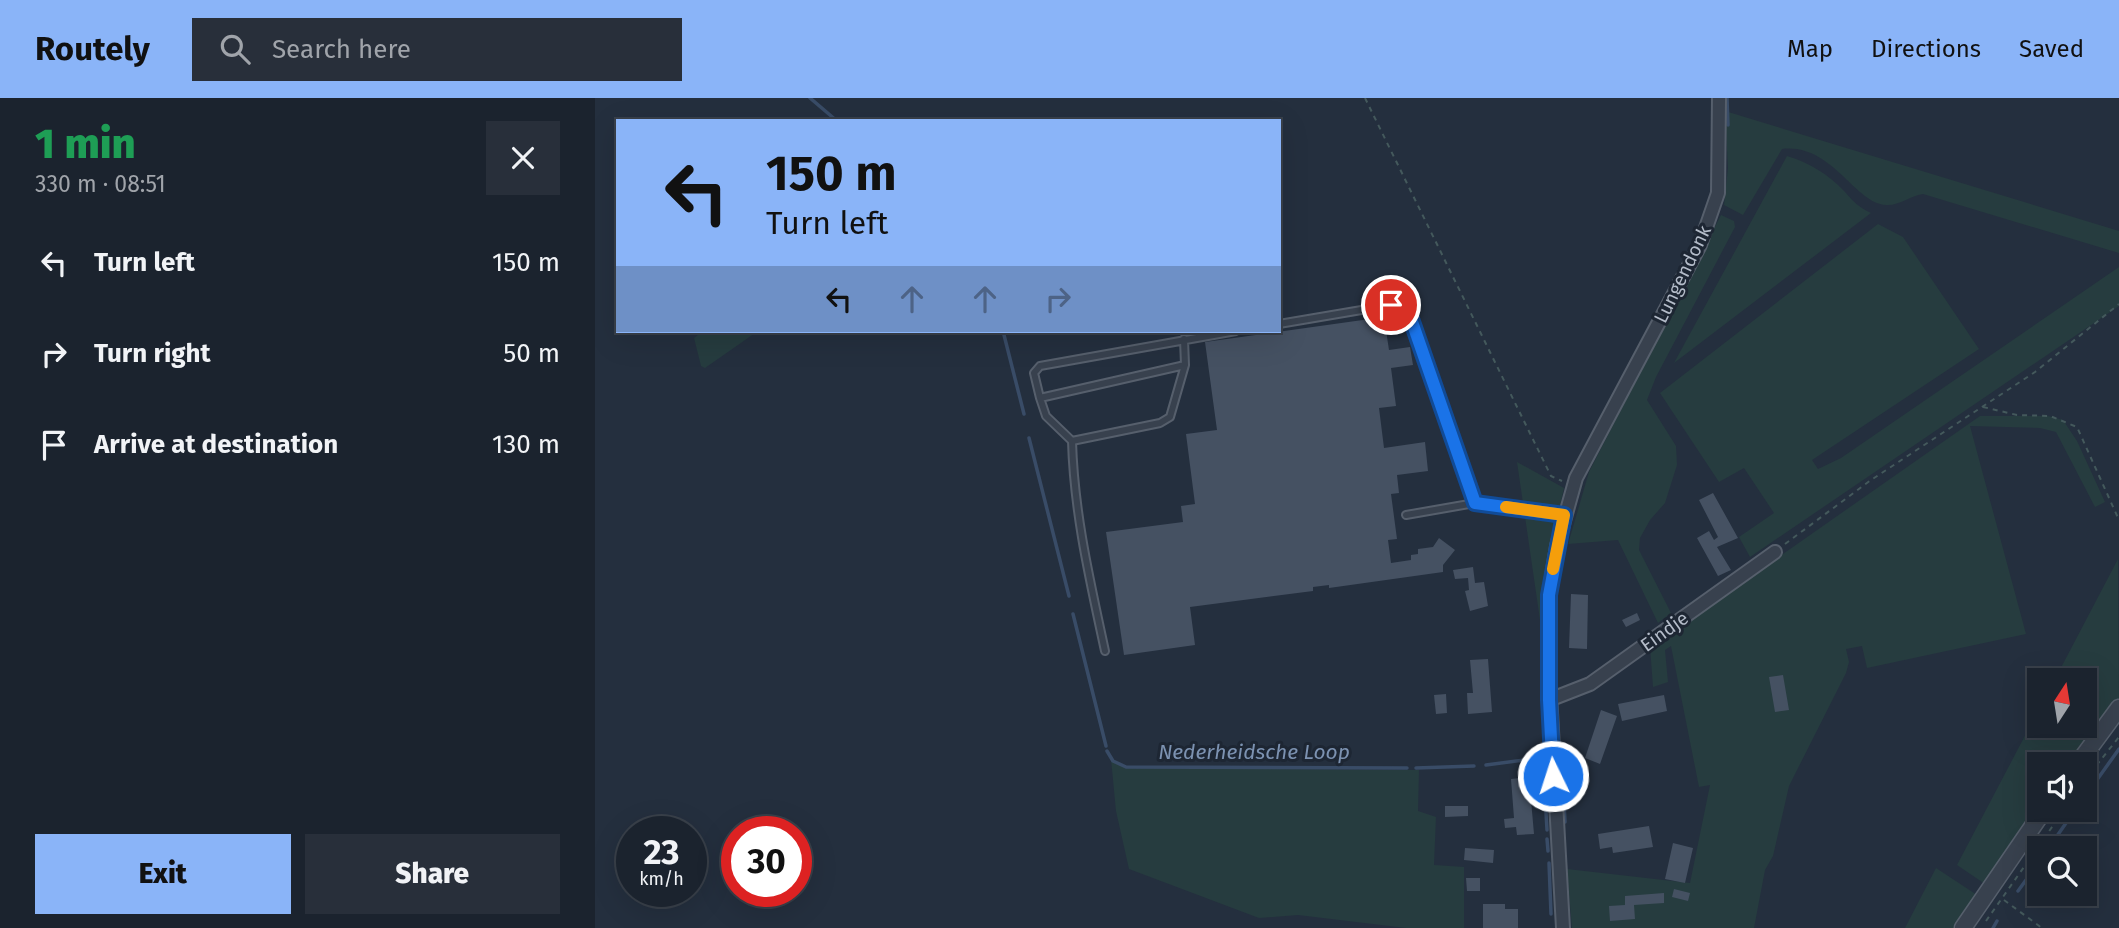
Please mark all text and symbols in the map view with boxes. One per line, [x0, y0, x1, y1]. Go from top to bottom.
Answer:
search box [192, 18, 682, 81]
text: Routely [35, 29, 150, 69]
icon: search [216, 30, 254, 68]
text: Search here [272, 34, 411, 65]
text: Map [1787, 35, 1833, 63]
text: Directions [1871, 35, 1981, 63]
text: Saved [2019, 35, 2084, 63]
text: 1 min [35, 119, 136, 169]
button: close [486, 121, 560, 195]
text: 150 m [766, 144, 897, 203]
icon: left [651, 147, 742, 238]
text: 330 m · 08:51 [35, 170, 166, 198]
text: Turn left [766, 204, 888, 242]
street label: Lungendonk [1649, 221, 1716, 327]
icon: left [35, 244, 73, 282]
text: Turn left [94, 247, 195, 278]
text: 150 m [492, 247, 560, 278]
pin [1361, 275, 1421, 335]
icon: left [820, 280, 858, 318]
icon: ahead [893, 280, 931, 318]
icon: ahead [966, 280, 1004, 318]
icon: right [1039, 280, 1077, 318]
icon: arrive [1372, 286, 1410, 324]
icon: right [35, 335, 73, 373]
text: Turn right [94, 338, 211, 369]
text: 50 m [503, 338, 560, 369]
icon: arrive [35, 426, 73, 464]
text: Arrive at destination [94, 429, 338, 460]
text: 130 m [492, 429, 560, 460]
street label: Eindje [1636, 606, 1693, 656]
north arrow [2027, 668, 2097, 738]
map controls [2027, 668, 2097, 906]
water label: Nederheidsche Loop [1158, 739, 1350, 765]
position arrow [1516, 739, 1590, 813]
button: sound [2027, 752, 2097, 822]
speed limit sign: 30 [721, 816, 812, 907]
text: 23 [643, 831, 680, 873]
button: Exit [35, 834, 291, 914]
button: Share [305, 834, 560, 914]
button: search [2027, 836, 2097, 906]
text: km/h [639, 868, 684, 890]

